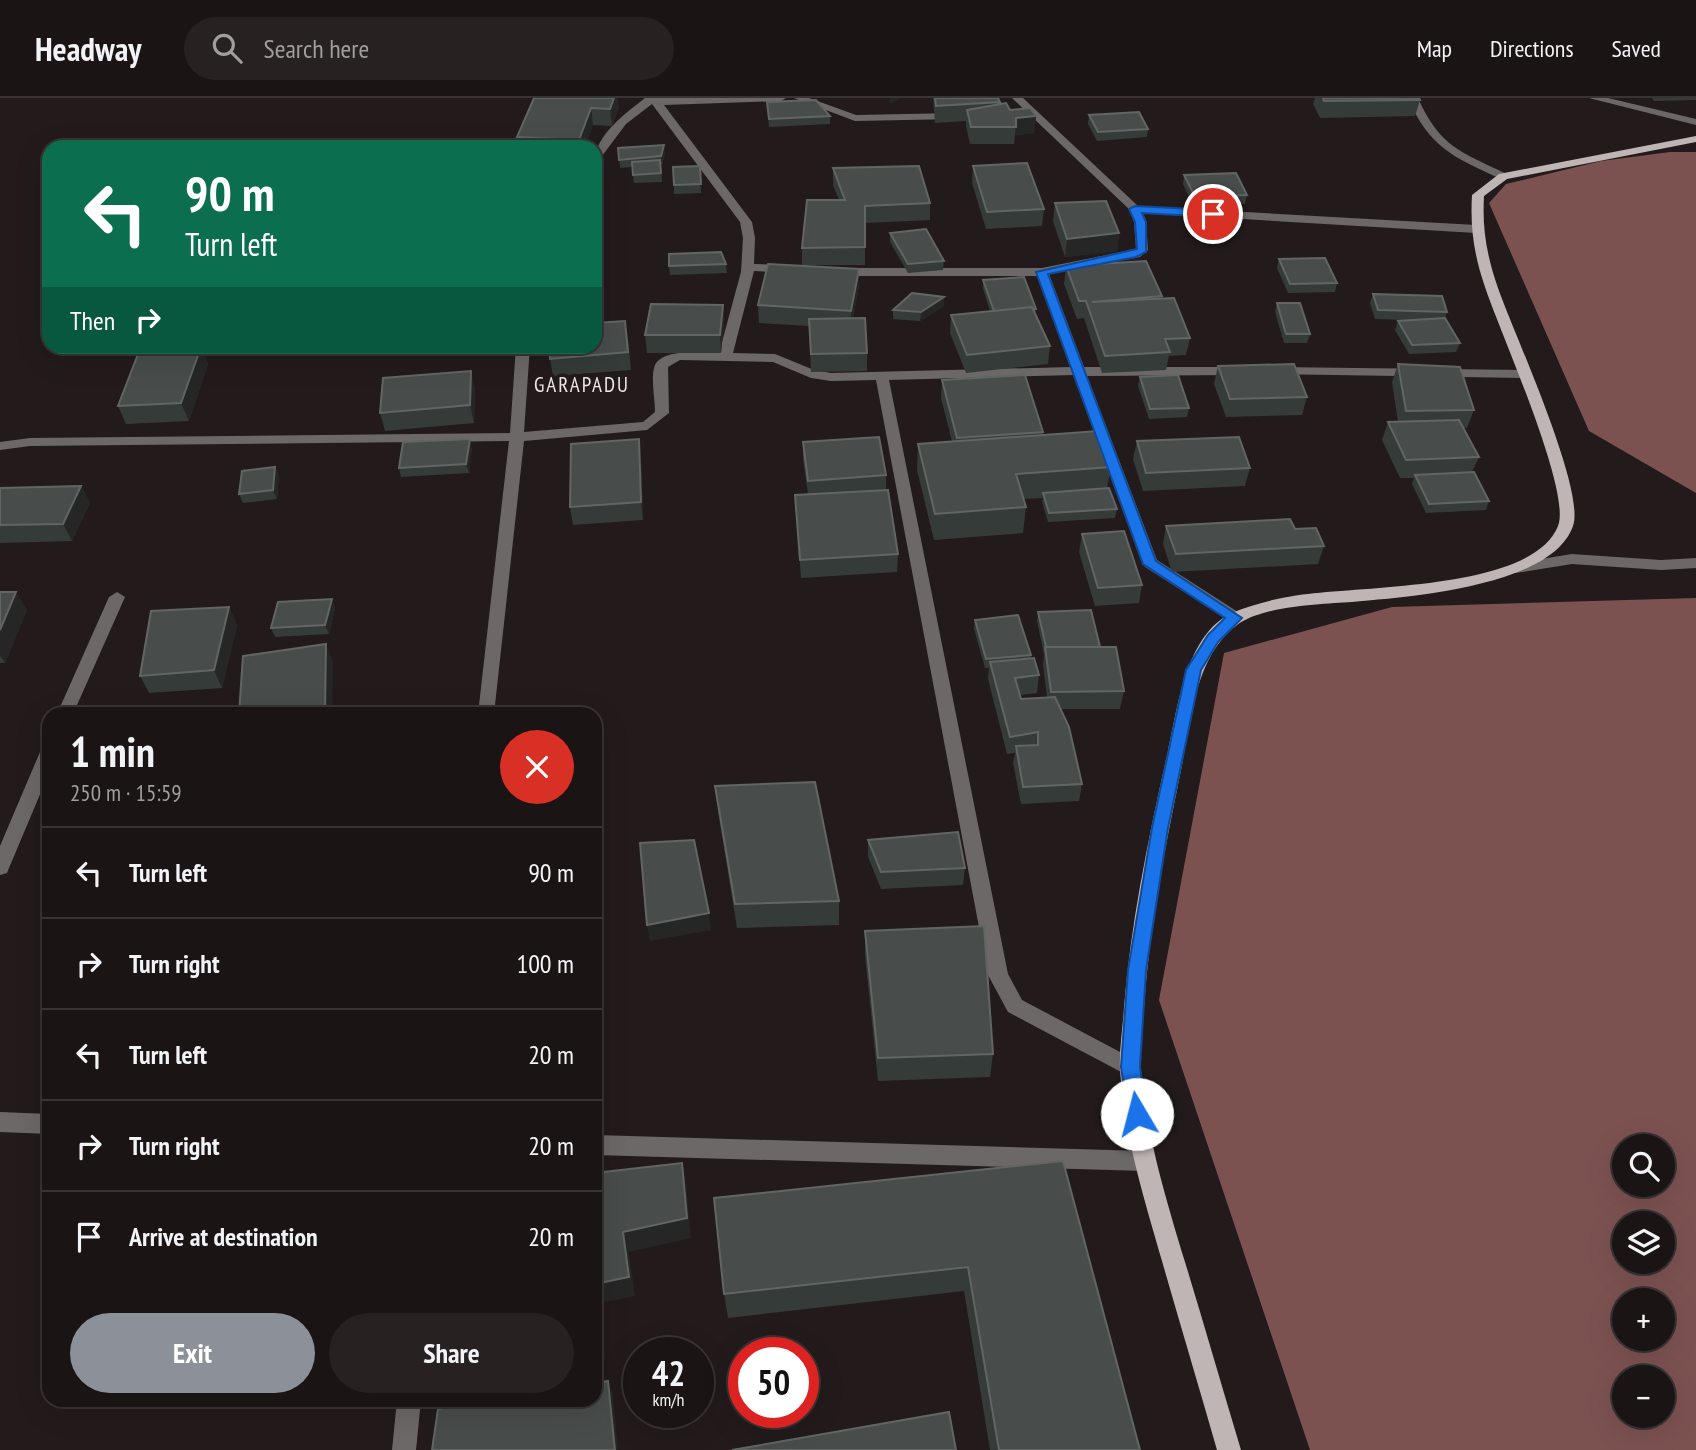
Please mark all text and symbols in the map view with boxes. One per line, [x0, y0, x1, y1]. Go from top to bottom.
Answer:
search box [184, 17, 674, 80]
text: Headway [35, 27, 142, 70]
icon: search [208, 29, 246, 67]
text: Search here [264, 32, 369, 65]
text: Map [1417, 33, 1452, 64]
text: Directions [1490, 33, 1574, 64]
text: Saved [1612, 33, 1661, 64]
text: 90 m [185, 161, 274, 225]
icon: left [70, 168, 161, 259]
pin [1183, 184, 1243, 244]
icon: arrive [1194, 195, 1232, 233]
text: Turn left [185, 223, 277, 265]
icon: right [129, 301, 167, 339]
text: Then [70, 304, 115, 337]
district label: GARAPADU [534, 371, 630, 398]
text: 1 min [70, 724, 155, 779]
button: close [500, 730, 574, 804]
text: 250 m · 15:59 [70, 778, 182, 807]
icon: left [70, 854, 108, 892]
text: Turn left [129, 856, 207, 889]
text: 90 m [528, 856, 574, 889]
icon: right [70, 945, 108, 983]
text: Turn right [129, 947, 220, 980]
text: 100 m [516, 947, 574, 980]
icon: left [70, 1036, 108, 1074]
text: Turn left [129, 1038, 207, 1071]
text: 20 m [528, 1038, 574, 1071]
position arrow [1100, 1077, 1174, 1151]
icon: right [70, 1127, 108, 1165]
text: Turn right [129, 1129, 220, 1162]
text: 20 m [528, 1129, 574, 1162]
map controls [1612, 1134, 1675, 1428]
button: search [1612, 1134, 1675, 1197]
button: layers [1612, 1211, 1675, 1274]
icon: arrive [70, 1218, 108, 1256]
text: Arrive at destination [129, 1220, 318, 1253]
text: 20 m [528, 1220, 574, 1253]
button: + [1612, 1288, 1675, 1351]
button: Exit [70, 1313, 315, 1393]
button: Share [329, 1313, 574, 1393]
speed limit sign: 50 [728, 1337, 819, 1428]
text: 42 [652, 1350, 685, 1396]
button: − [1612, 1365, 1675, 1428]
text: km/h [653, 1388, 684, 1411]

